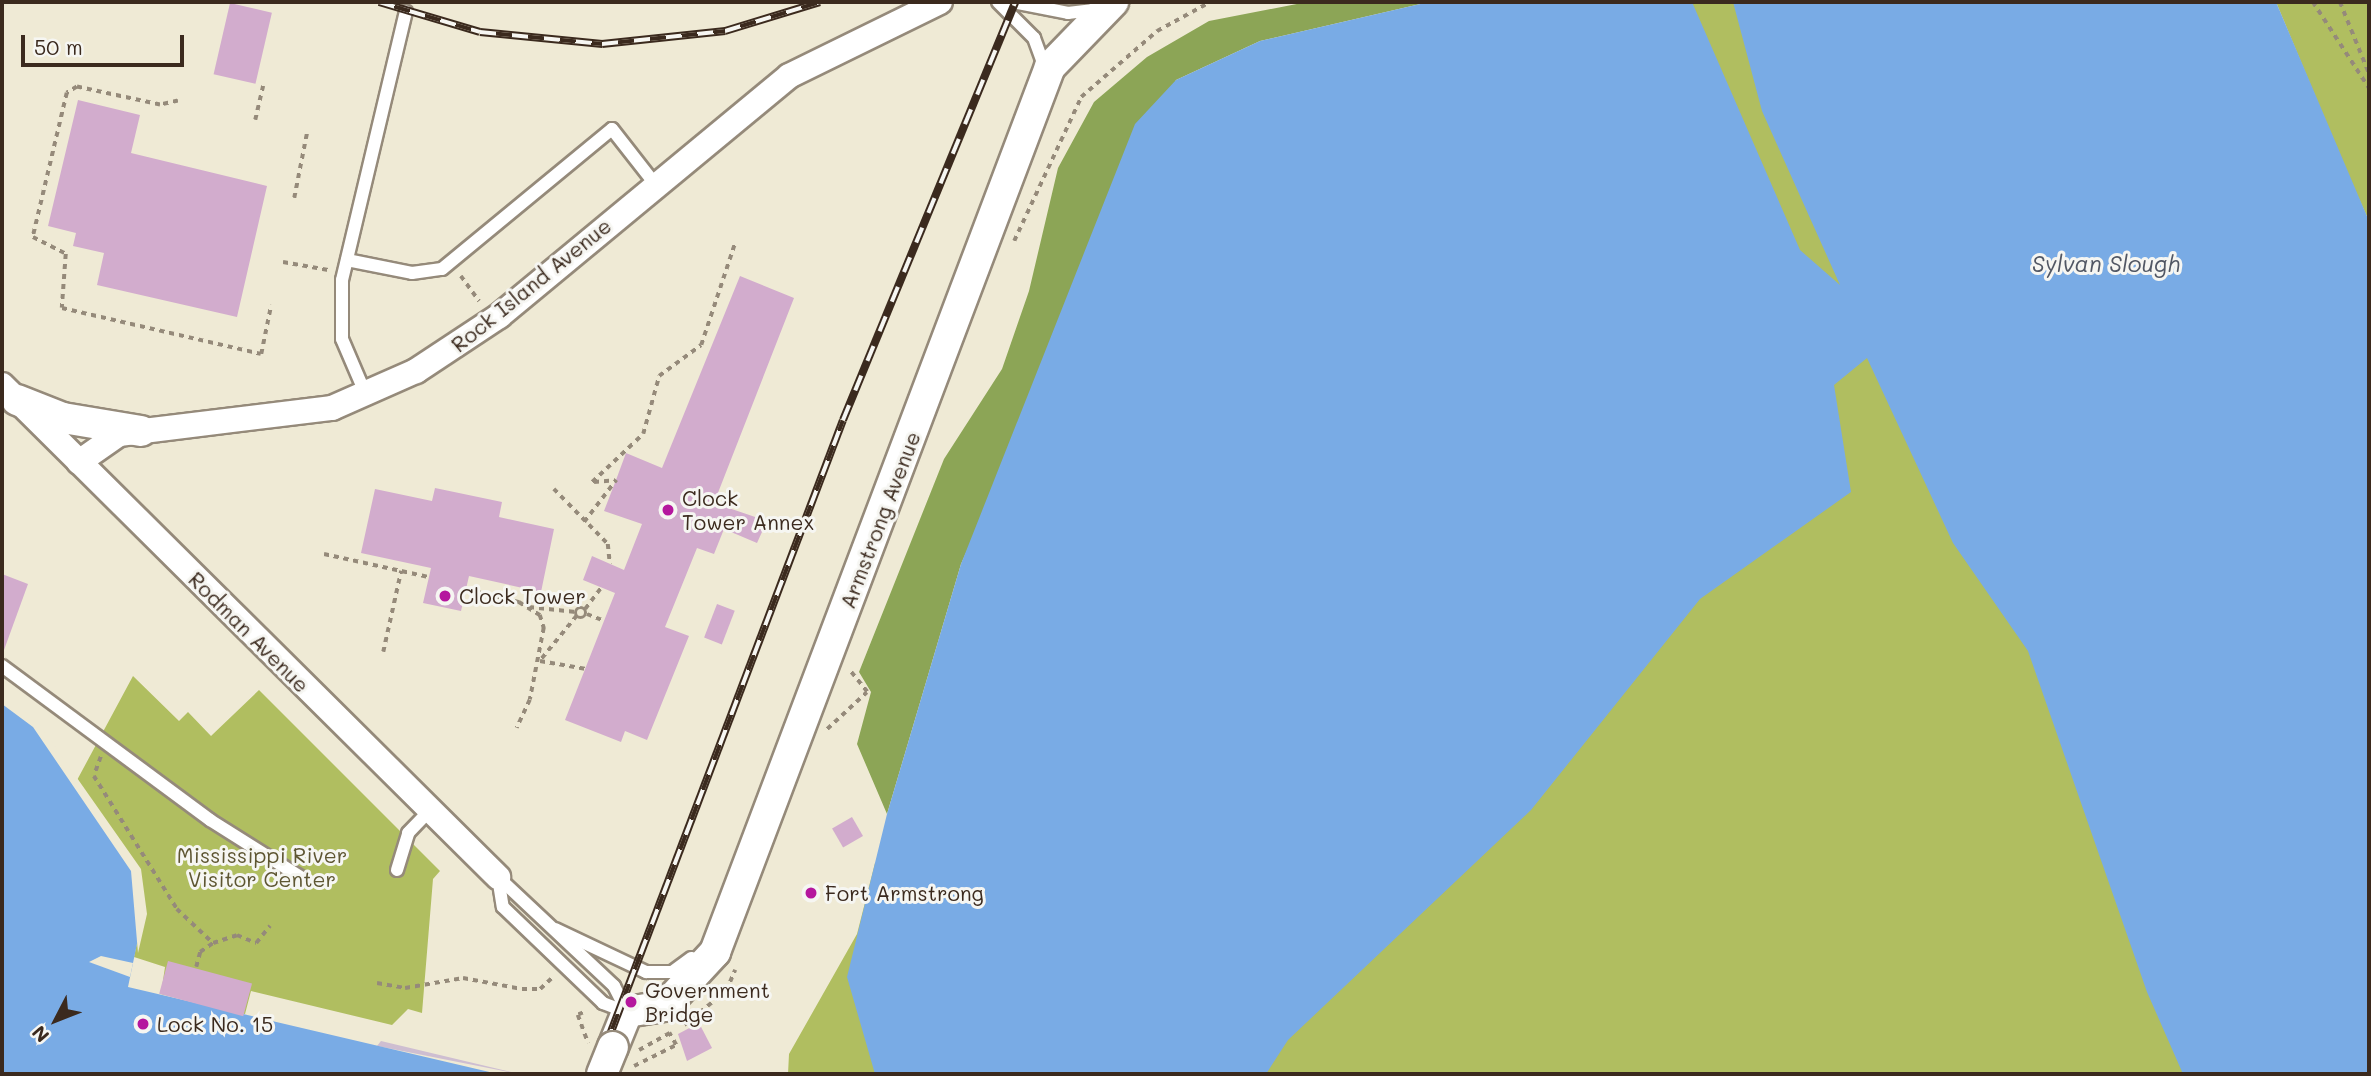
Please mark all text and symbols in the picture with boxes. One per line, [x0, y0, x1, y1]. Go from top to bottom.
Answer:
scale bar [24, 21, 187, 65]
text: 50 m [34, 33, 83, 60]
street label: Rock Island Avenue [446, 213, 616, 357]
water label: Sylvan Slough [2032, 249, 2180, 277]
street label: Armstrong Avenue [835, 428, 925, 612]
place label: Clock Tower Annex [682, 485, 814, 535]
marker: Clock Tower Annex [660, 502, 676, 518]
street label: Rodman Avenue [184, 567, 314, 697]
place label: Clock Tower [459, 583, 586, 609]
marker: Clock Tower [437, 588, 453, 604]
park label: Mississippi River Visitor Center [177, 842, 347, 892]
place label: Fort Armstrong [825, 880, 984, 906]
marker: Fort Armstrong [803, 885, 819, 901]
place label: Government Bridge [645, 977, 770, 1027]
north arrow [21, 985, 91, 1055]
marker: Government Bridge [623, 994, 639, 1010]
place label: Lock No. 15 [157, 1011, 273, 1037]
marker: Lock No. 15 [135, 1016, 151, 1032]
text: N [26, 1021, 54, 1048]

